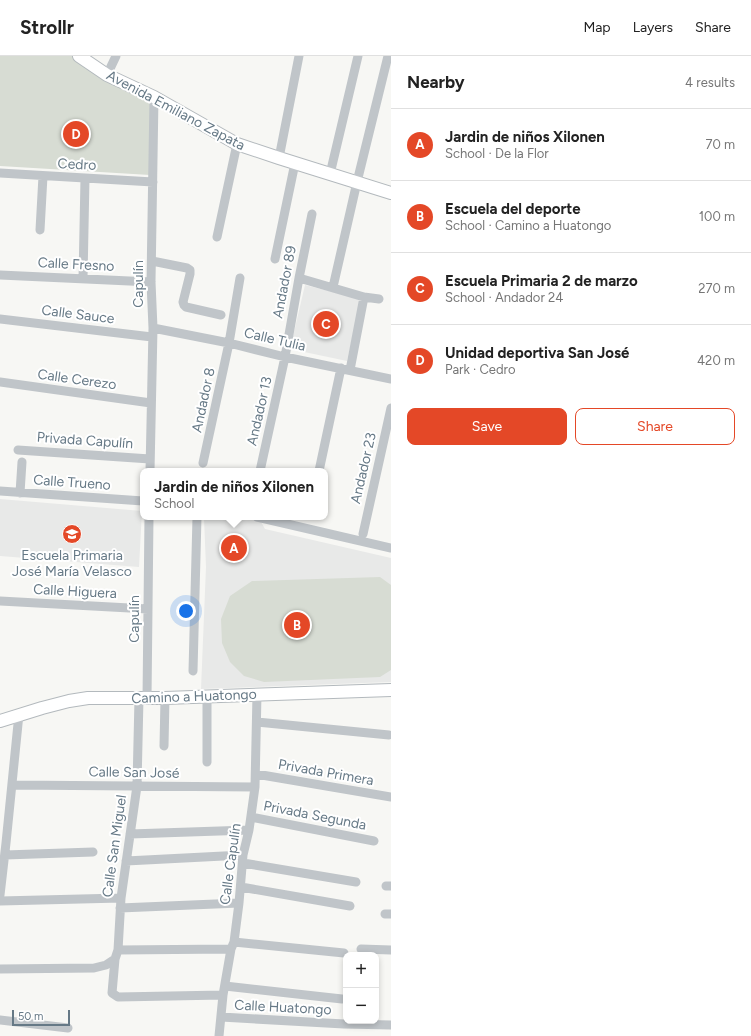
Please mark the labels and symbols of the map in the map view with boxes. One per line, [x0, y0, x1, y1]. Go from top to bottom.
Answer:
street label: Avenida Emiliano Zapata [104, 67, 248, 154]
pin: D [63, 119, 89, 149]
street label: Cedro [57, 155, 97, 174]
street label: Andador 89 [269, 244, 300, 320]
street label: Calle Fresno [37, 254, 115, 275]
street label: Capulín [130, 260, 147, 308]
street label: Calle Sauce [41, 302, 116, 327]
pin: C [313, 309, 339, 339]
street label: Calle Tulia [242, 324, 307, 355]
street label: Calle Cerezo [36, 366, 118, 393]
street label: Andador 8 [188, 366, 219, 434]
street label: Andador 13 [243, 375, 276, 447]
street label: Privada Capulín [36, 429, 134, 452]
street label: Andador 23 [347, 431, 380, 505]
street label: Calle Trueno [33, 471, 111, 494]
school or university icon: Escuela Primaria José María Velasco [61, 523, 83, 545]
pin: A [221, 533, 247, 563]
place label: Escuela Primaria José María Velasco [12, 547, 132, 580]
street label: Calle Higuera [33, 581, 117, 602]
street label: Capulín [126, 595, 143, 643]
your location [176, 601, 196, 621]
pin: B [284, 610, 310, 640]
street label: Camino a Huatongo [131, 686, 257, 707]
street label: Privada Primera [277, 756, 375, 789]
street label: Calle San José [88, 763, 180, 782]
street label: Calle San Miguel [99, 794, 130, 898]
street label: Privada Segunda [262, 797, 368, 834]
street label: Calle Capulín [216, 822, 245, 906]
street label: Calle Huatongo [234, 996, 332, 1019]
scale bar [12, 1008, 70, 1027]

